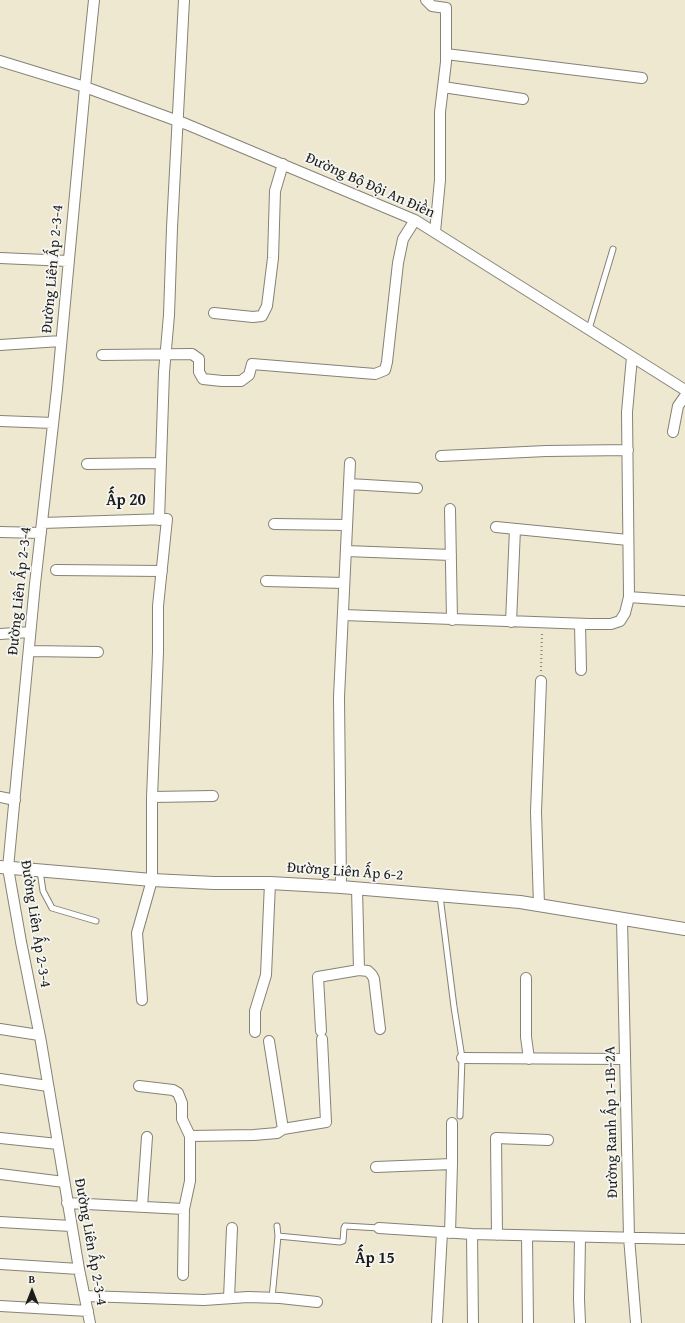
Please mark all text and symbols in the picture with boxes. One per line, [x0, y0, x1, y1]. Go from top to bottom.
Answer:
street label: Đường Bộ Đội An Điền [303, 149, 437, 223]
street label: Đường Liên Ấp 2-3-4 [38, 204, 68, 334]
district label: Ấp 20 [106, 491, 146, 511]
street label: Đường Liên Ấp 2-3-4 [4, 526, 36, 656]
street label: Đường Liên Ấp 2-3-4 [16, 859, 54, 989]
street label: Đường Liên Ấp 6-2 [286, 859, 404, 885]
street label: Đường Ranh Ấp 1-1B-2A [602, 1046, 622, 1198]
street label: Đường Liên Ấp 2-3-4 [70, 1177, 110, 1307]
district label: Ấp 15 [355, 1249, 395, 1269]
north arrow [12, 1271, 52, 1311]
text: B [29, 1271, 35, 1287]

